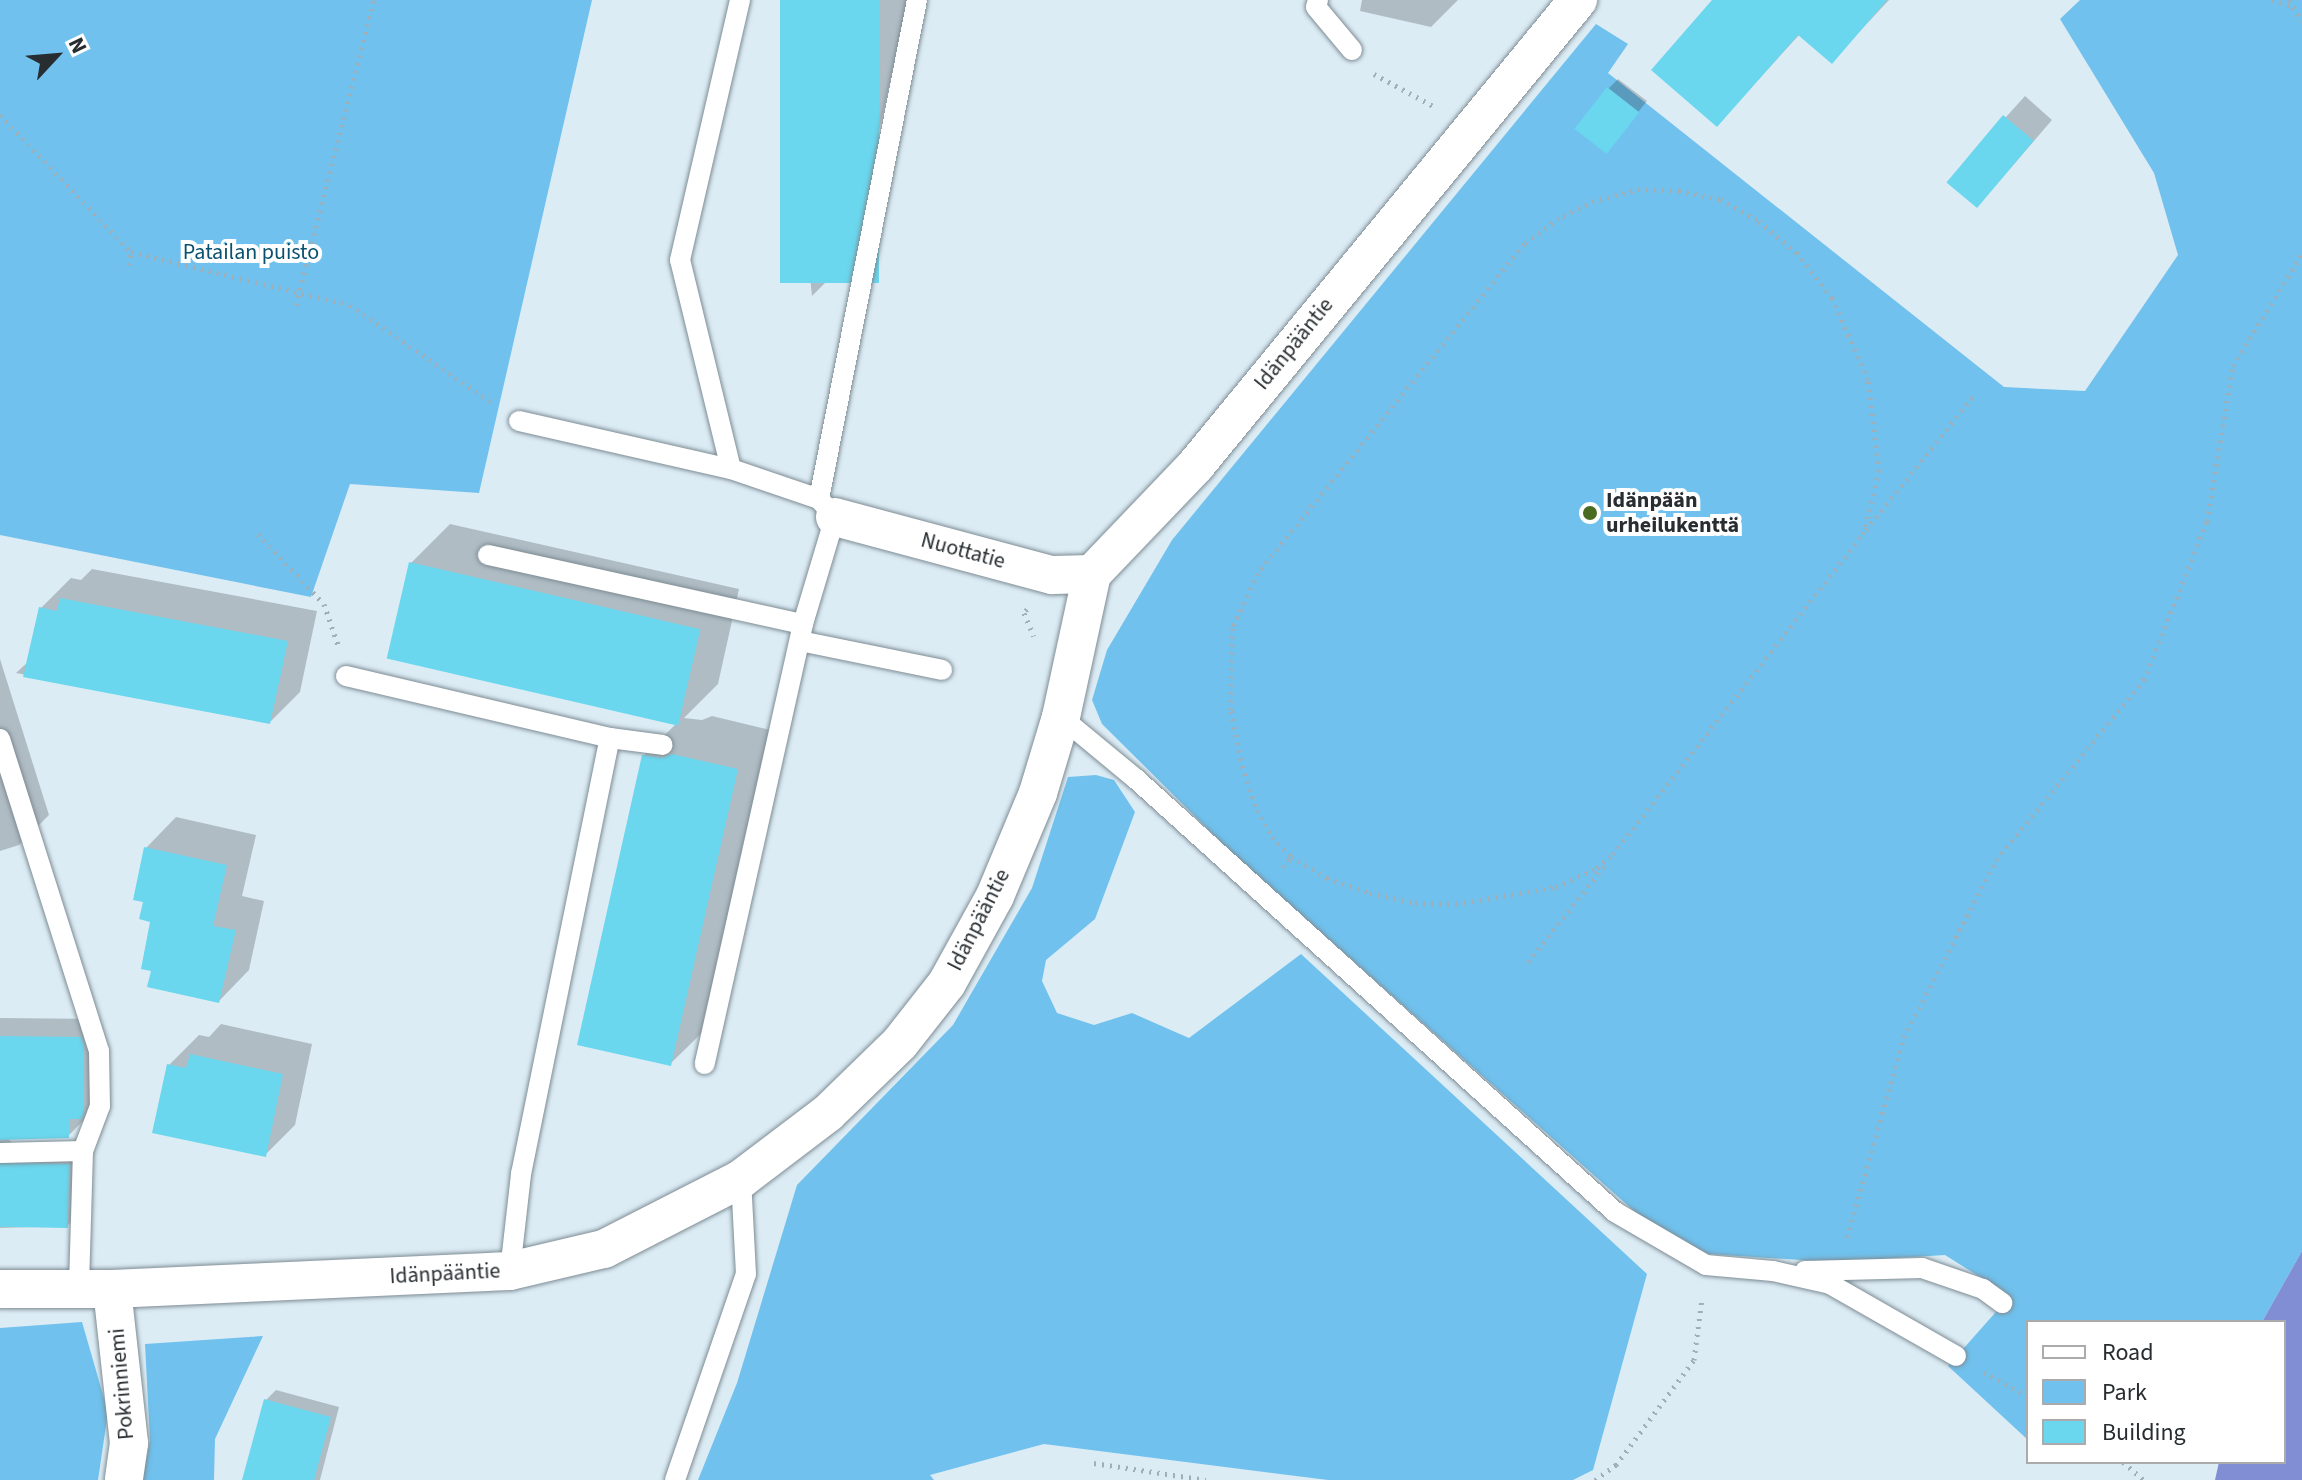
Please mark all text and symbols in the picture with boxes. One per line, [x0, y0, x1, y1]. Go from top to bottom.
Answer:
north arrow [16, 16, 96, 96]
text: N [60, 32, 95, 59]
park label: Patailan puisto [183, 240, 319, 266]
street label: Idänpääntie [1249, 293, 1339, 395]
place label: Idänpään urheilukenttä [1606, 487, 1739, 538]
marker: Idänpään urheilukenttä [1581, 504, 1599, 522]
street label: Nuottatie [918, 527, 1008, 575]
street label: Idänpääntie [942, 865, 1016, 975]
street label: Idänpääntie [389, 1258, 501, 1290]
legend [2026, 1320, 2286, 1464]
street label: Pokrinniemi [104, 1327, 140, 1441]
text: Road [2102, 1335, 2154, 1370]
text: Park [2102, 1375, 2147, 1410]
text: Building [2102, 1415, 2186, 1450]

